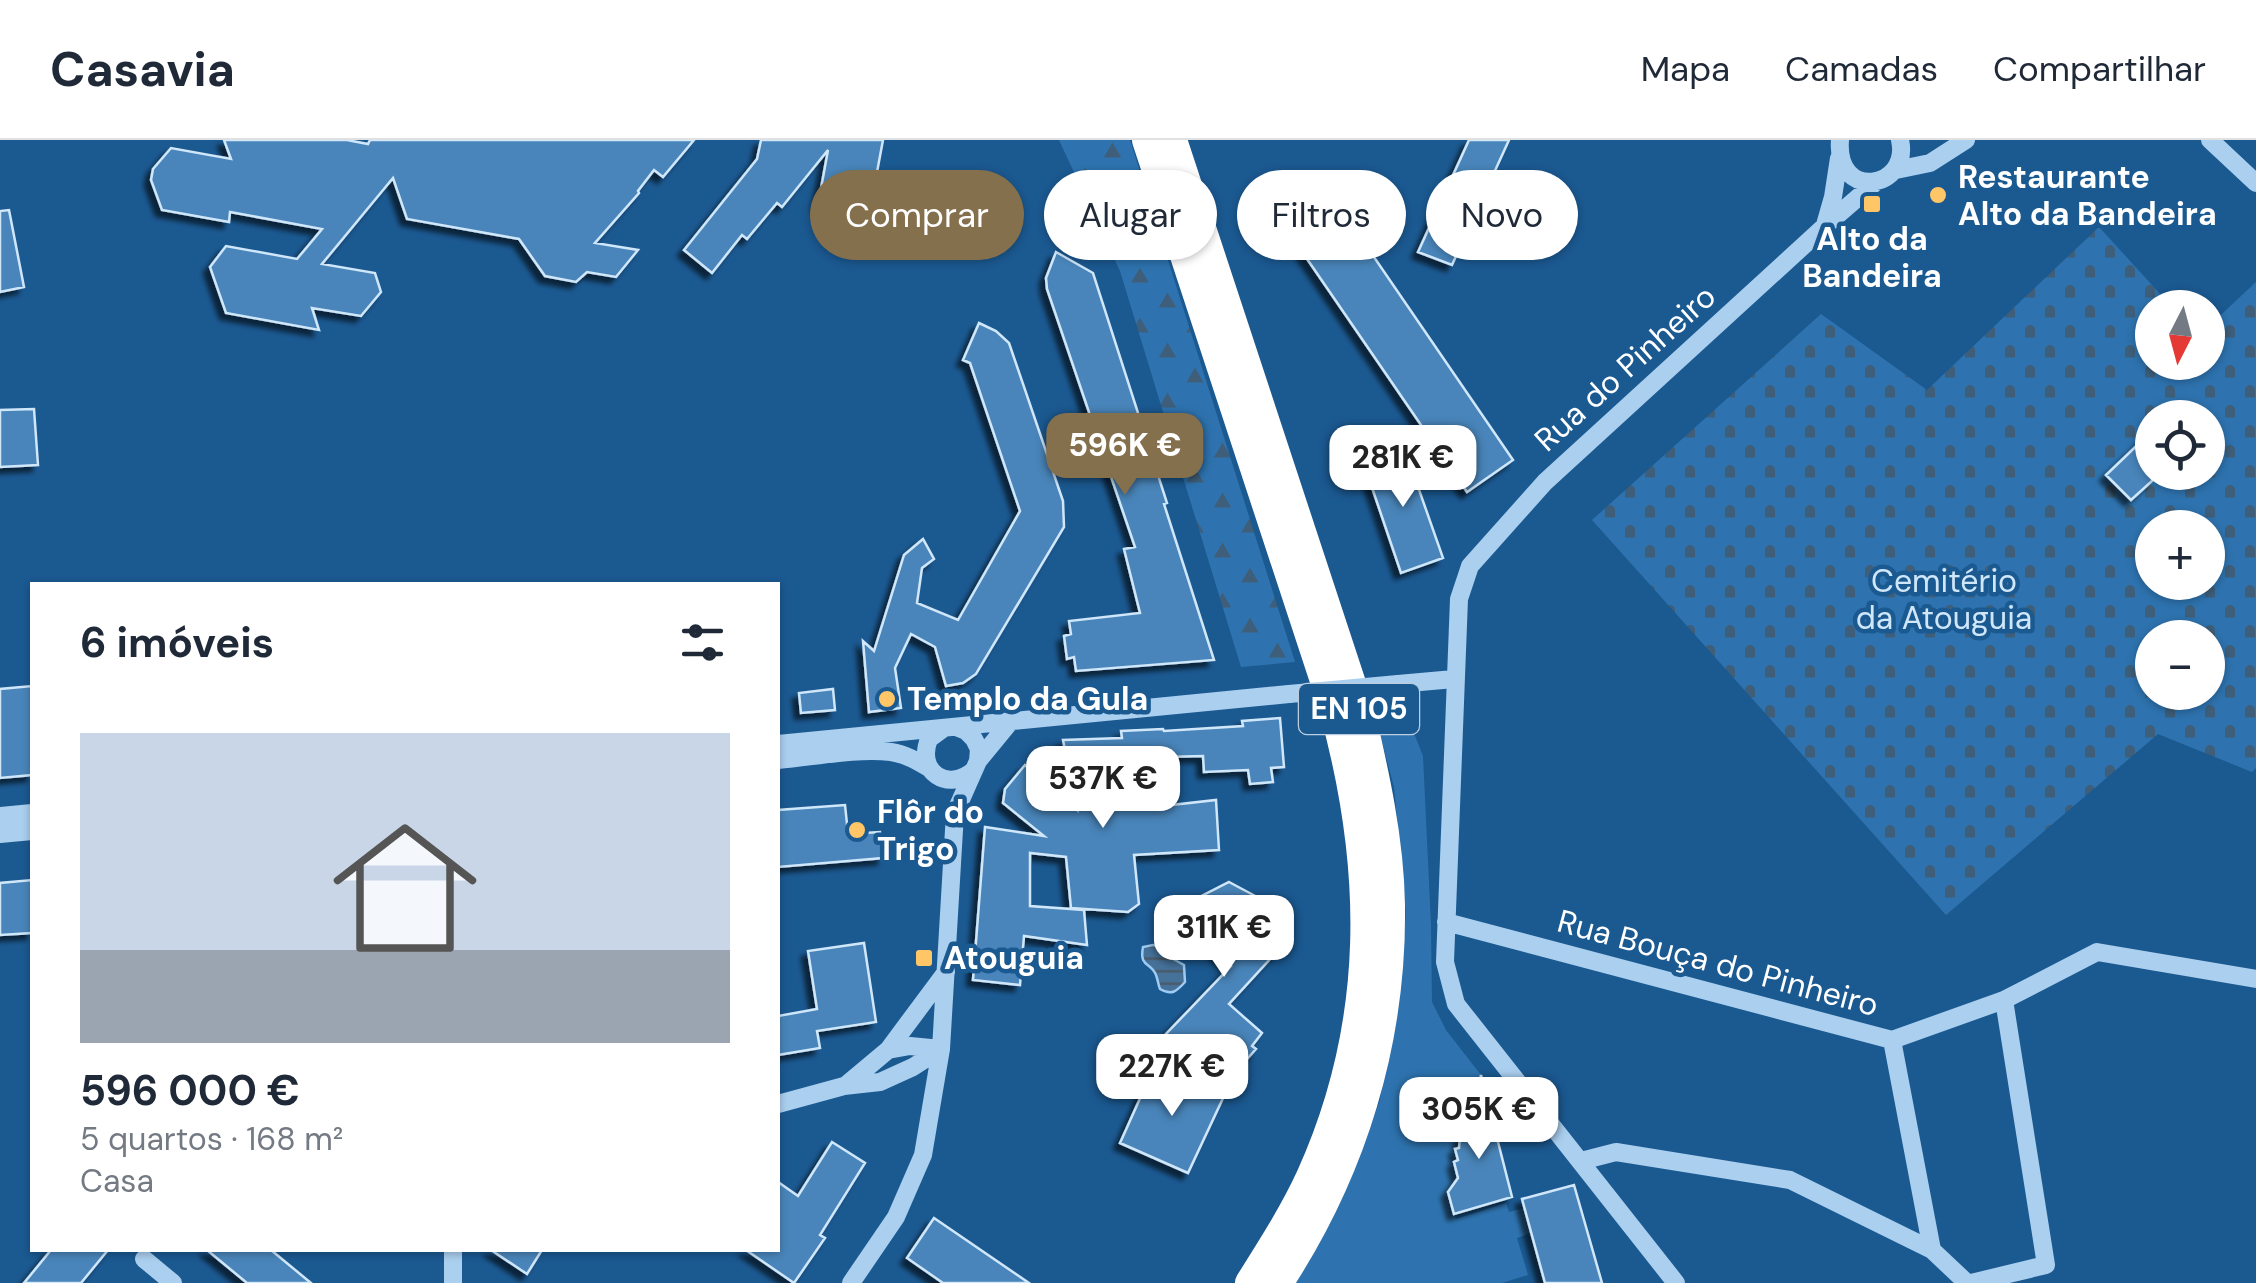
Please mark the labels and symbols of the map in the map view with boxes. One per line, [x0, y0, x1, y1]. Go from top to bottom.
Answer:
place label: Restaurante Alto da Bandeira [1958, 156, 2217, 235]
marker: Restaurante Alto da Bandeira [1927, 184, 1949, 206]
marker: Alto da Bandeira [1861, 193, 1883, 215]
place label: Alto da Bandeira [1802, 218, 1942, 297]
street label: Rua do Pinheiro [1526, 275, 1724, 461]
north arrow [2135, 290, 2225, 380]
pin: 596K € [1044, 413, 1206, 498]
pin: 281K € [1322, 425, 1484, 510]
park label: Cemitério da Atouguia [1856, 560, 2032, 639]
place label: Templo da Gula [907, 678, 1148, 720]
road number: EN 105 [1299, 684, 1419, 734]
marker: Templo da Gula [876, 688, 898, 710]
pin: 537K € [1022, 746, 1184, 831]
place label: Flôr do Trigo [877, 791, 984, 870]
marker: Flôr do Trigo [846, 819, 868, 841]
pin: 311K € [1143, 895, 1305, 980]
street label: Rua Bouça do Pinheiro [1553, 900, 1883, 1026]
place label: Atouguia [944, 937, 1084, 979]
marker: Atouguia [913, 947, 935, 969]
pin: 227K € [1091, 1034, 1253, 1119]
pin: 305K € [1398, 1077, 1560, 1162]

